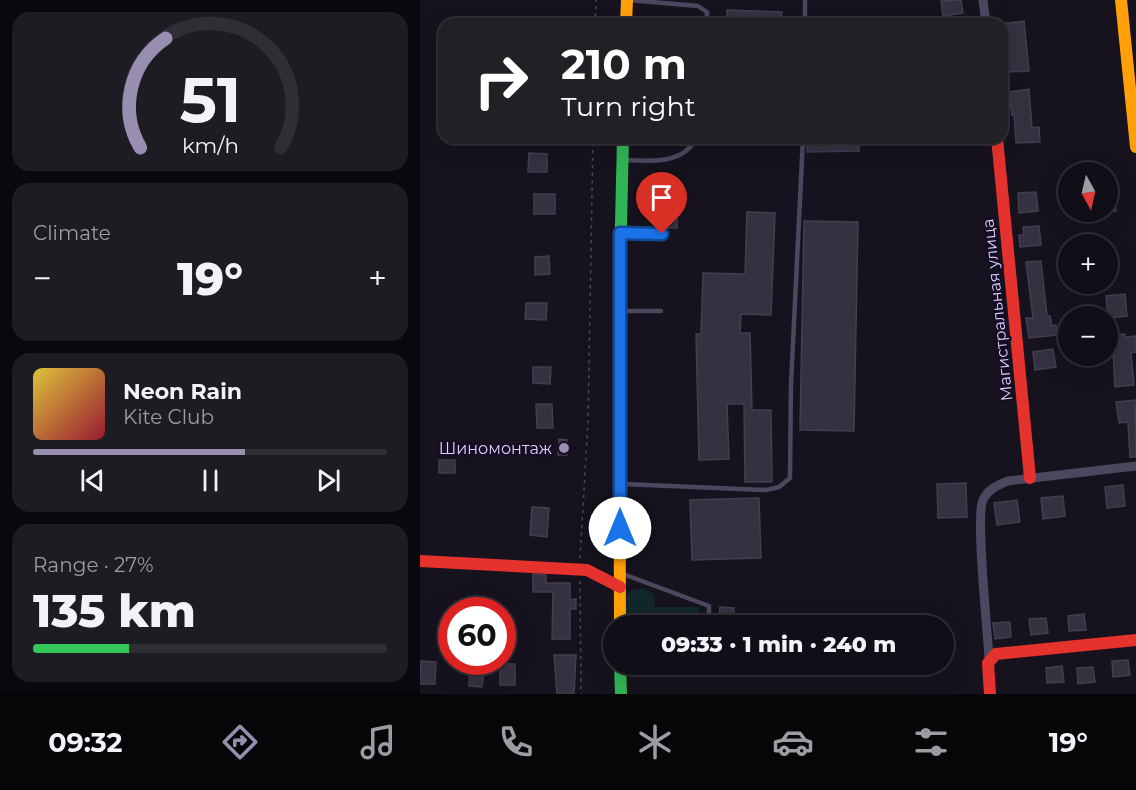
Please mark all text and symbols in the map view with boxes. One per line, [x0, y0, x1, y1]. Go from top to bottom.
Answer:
text: 210 m [561, 38, 687, 90]
icon: right [462, 42, 540, 120]
text: 51 [179, 62, 241, 138]
text: Turn right [561, 90, 696, 123]
text: km/h [181, 133, 239, 159]
north arrow [1058, 162, 1118, 222]
map controls [1058, 162, 1118, 366]
pin [636, 172, 687, 234]
icon: arrive [645, 181, 678, 214]
street label: Магистральная улица [978, 218, 1017, 402]
text: Climate [33, 221, 111, 245]
button: + [1058, 234, 1118, 294]
text: 19° [177, 251, 243, 306]
text: − [33, 258, 52, 298]
text: + [368, 258, 387, 298]
button: − [1058, 306, 1118, 366]
text: Neon Rain [123, 378, 242, 405]
text: Kite Club [123, 405, 214, 429]
place label: Шиномонтаж [439, 439, 552, 458]
marker: Шиномонтаж [557, 441, 571, 455]
icon: previous [76, 464, 109, 497]
icon: pause [194, 464, 227, 497]
icon: next [312, 464, 345, 497]
position arrow [588, 496, 652, 560]
text: Range · 27% [33, 553, 154, 577]
text: 135 km [33, 583, 196, 638]
speed limit sign: 60 [438, 597, 516, 675]
text: 09:33 · 1 min · 240 m [661, 631, 896, 658]
icon: directions [219, 721, 261, 763]
icon: music [357, 721, 399, 763]
icon: phone [495, 721, 537, 763]
icon: climate [634, 721, 676, 763]
icon: car [772, 721, 814, 763]
icon: filters [910, 721, 952, 763]
text: 09:32 [48, 726, 123, 759]
text: 19° [1049, 726, 1088, 759]

